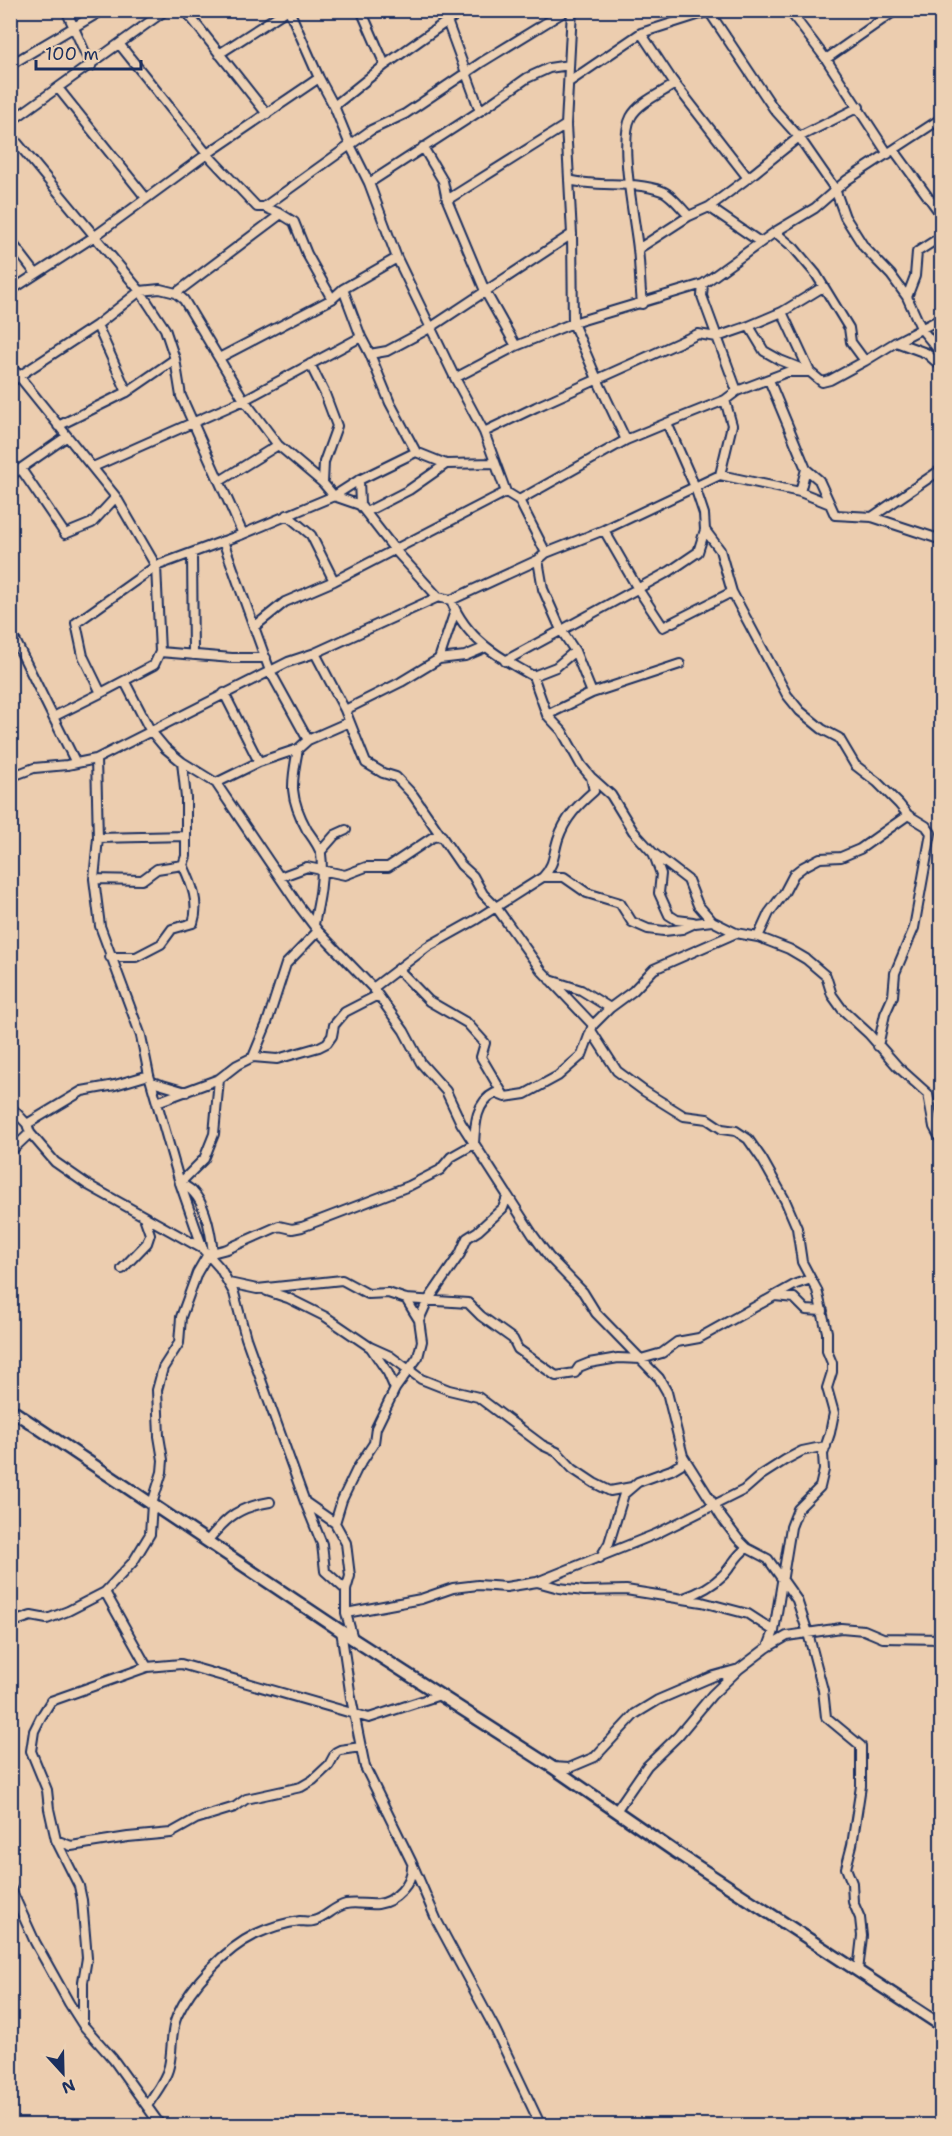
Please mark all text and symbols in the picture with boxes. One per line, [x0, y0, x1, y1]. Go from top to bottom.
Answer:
scale bar [36, 33, 141, 71]
text: 100 m [45, 42, 99, 66]
north arrow [33, 2043, 93, 2103]
text: N [59, 2074, 78, 2099]

